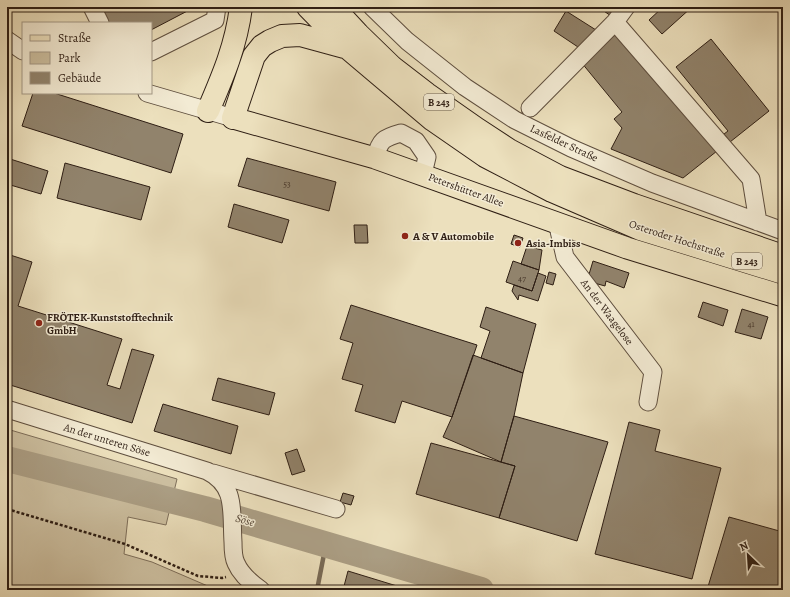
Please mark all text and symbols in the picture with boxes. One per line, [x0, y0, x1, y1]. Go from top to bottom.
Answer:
legend [22, 22, 152, 94]
text: Straße [58, 30, 91, 46]
text: Park [58, 50, 81, 66]
text: Gebäude [58, 70, 101, 86]
road number: B 243 [424, 94, 454, 110]
street label: Lasfelder Straße [528, 121, 601, 165]
street label: Petershütter Allee [426, 169, 506, 211]
house number: 53 [283, 178, 291, 190]
street label: Osteroder Hochstraße [627, 216, 727, 262]
place label: A & V Automobile [412, 229, 494, 244]
marker: A & V Automobile [400, 231, 410, 241]
place label: Asia-Imbiss [525, 236, 581, 251]
marker: Asia-Imbiss [513, 238, 523, 248]
road number: B 243 [732, 253, 762, 269]
house number: 47 [518, 272, 526, 284]
street label: An der Waagelose [577, 275, 637, 348]
place label: FRÖTEK-Kunststofftechnik GmbH [47, 310, 173, 338]
marker: FRÖTEK-Kunststofftechnik GmbH [34, 318, 44, 328]
house number: 41 [747, 318, 755, 330]
street label: An der unteren Söse [61, 419, 152, 460]
water label: Söse [234, 510, 257, 531]
north arrow [728, 535, 768, 575]
text: N [737, 538, 751, 555]

